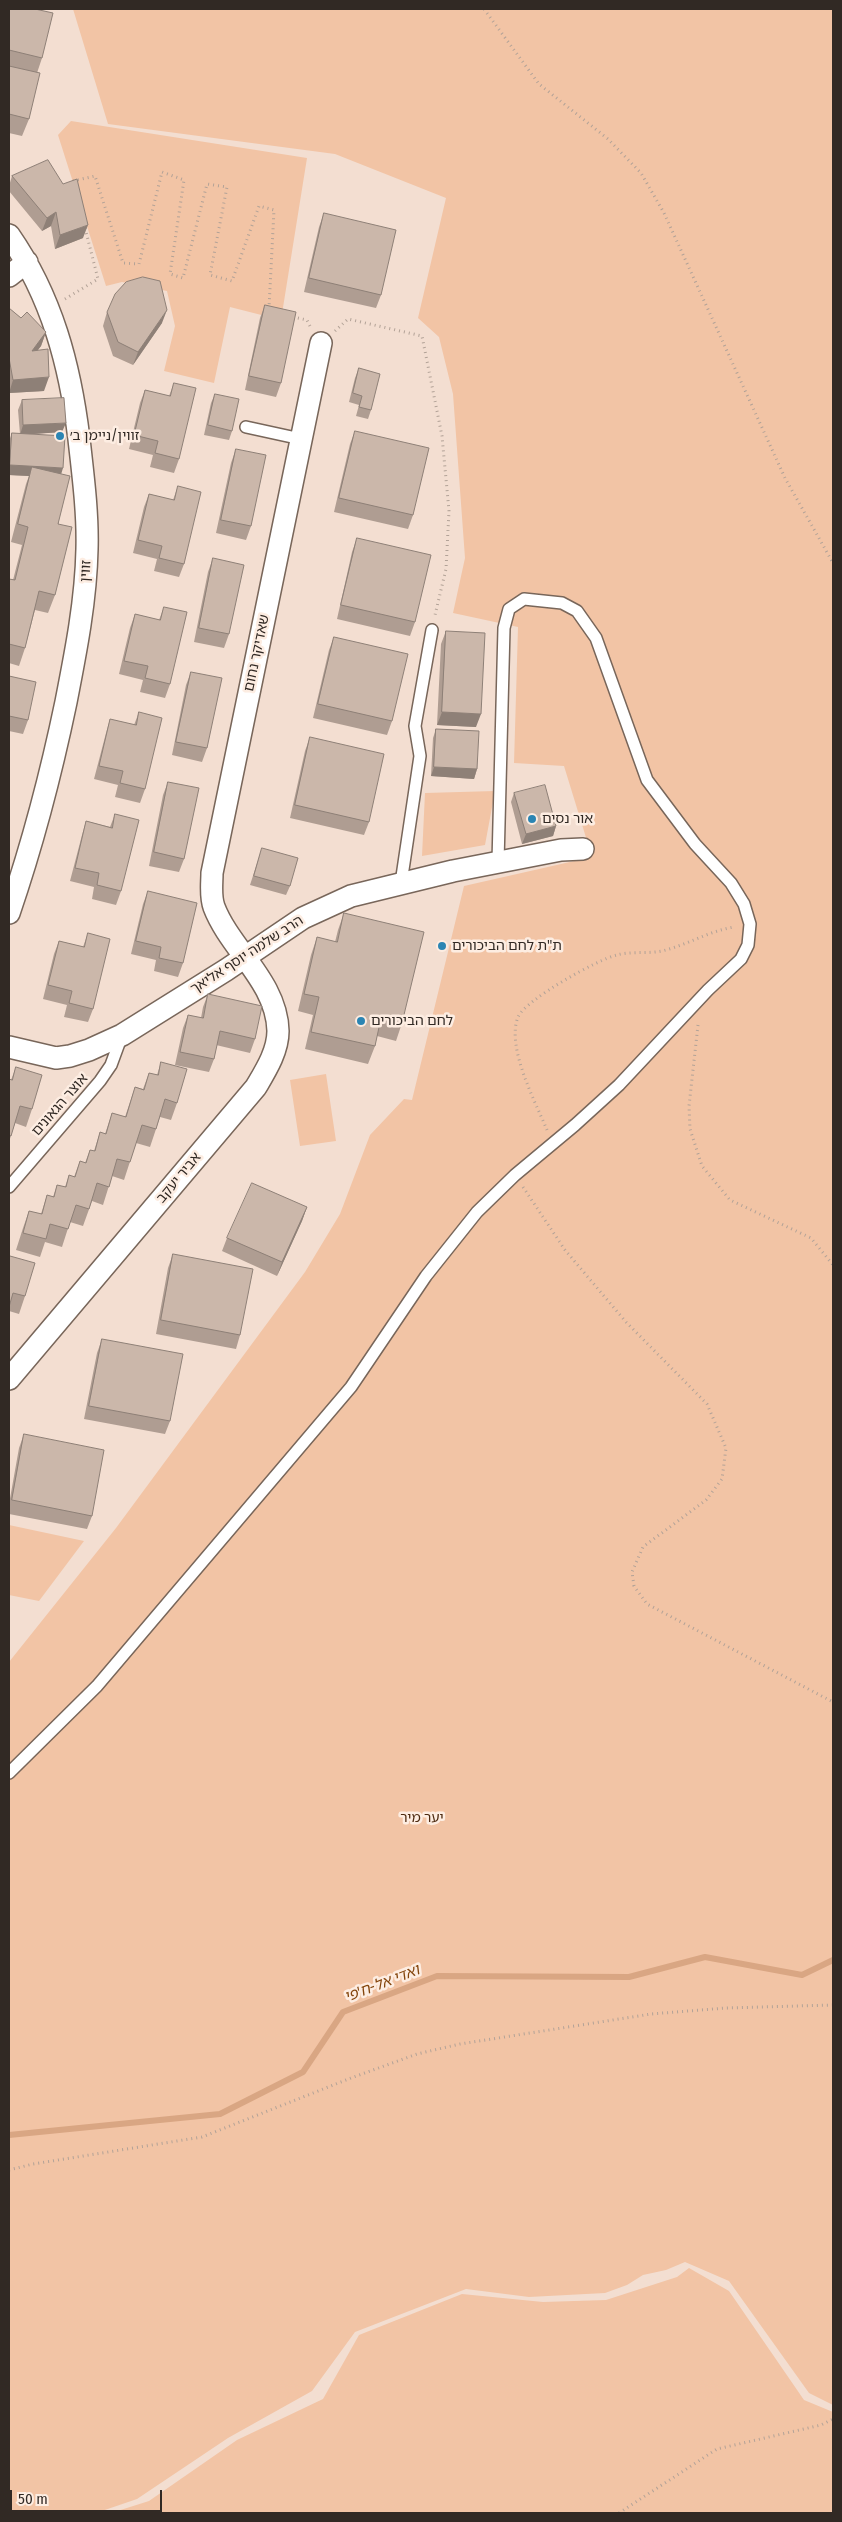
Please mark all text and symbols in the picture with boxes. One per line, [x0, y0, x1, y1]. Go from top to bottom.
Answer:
place label: זווין/ניימן ב׳ [70, 428, 139, 444]
marker: זווין/ניימן ב׳ [54, 430, 66, 442]
street label: זווין [77, 560, 95, 582]
street label: שאדיקר נחום [241, 613, 273, 693]
place label: אור נסים [542, 811, 593, 827]
marker: אור נסים [526, 813, 538, 825]
street label: הרב שלמה יוסף אליאך [187, 912, 307, 998]
place label: ת"ת לחם הביכורים [452, 938, 562, 954]
marker: ת"ת לחם הביכורים [436, 940, 448, 952]
place label: לחם הביכורים [371, 1013, 453, 1029]
marker: לחם הביכורים [355, 1015, 367, 1027]
street label: אוצר הגאונים [28, 1070, 92, 1140]
street label: אביר יעקב [153, 1149, 205, 1207]
park label: יער מיר [400, 1810, 444, 1826]
water label: ואדי אל-ח'פי [342, 1961, 422, 2007]
scale bar [12, 2480, 165, 2512]
text: 50 m [18, 2490, 48, 2508]

